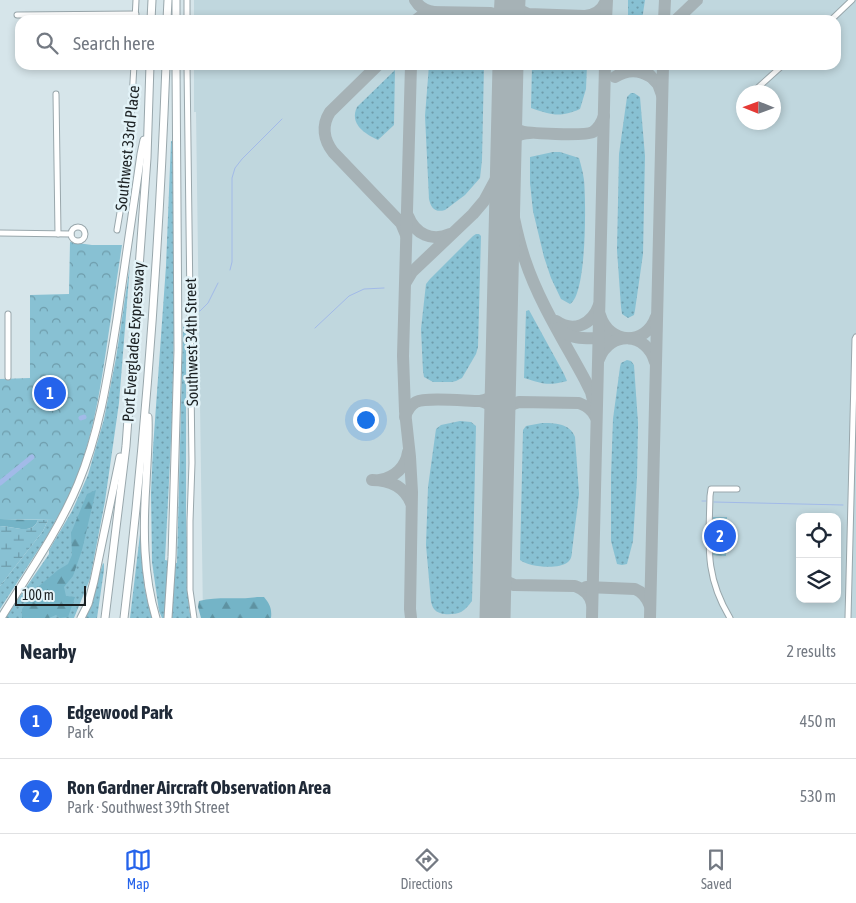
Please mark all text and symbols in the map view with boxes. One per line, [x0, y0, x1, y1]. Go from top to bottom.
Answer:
search box [15, 15, 841, 70]
icon: search [33, 29, 61, 57]
text: Search here [73, 32, 155, 54]
street label: Southwest 33rd Place [111, 85, 143, 211]
north arrow [736, 85, 781, 130]
street label: Port Everglades Expressway [118, 261, 149, 423]
street label: Southwest 34th Street [181, 277, 201, 406]
pin: 1 [34, 374, 66, 412]
your location [353, 407, 379, 433]
map controls [796, 513, 841, 603]
button: locate [796, 513, 841, 558]
pin: 2 [704, 517, 736, 555]
button: layers [796, 558, 841, 603]
scale bar [15, 583, 86, 606]
text: 100 m [22, 587, 54, 603]
text: Nearby [20, 639, 76, 663]
text: 2 results [786, 642, 836, 660]
text: Edgewood Park [67, 701, 173, 723]
text: 1 [32, 712, 40, 730]
text: 450 m [800, 712, 836, 730]
text: Park [67, 723, 94, 741]
text: Ron Gardner Aircraft Observation Area [67, 776, 331, 798]
text: 2 [32, 787, 40, 805]
text: 530 m [800, 787, 836, 805]
text: Park · Southwest 39th Street [67, 798, 230, 816]
tab: Map [124, 846, 152, 892]
tab: Directions [400, 846, 453, 892]
tab: Saved [701, 846, 732, 892]

